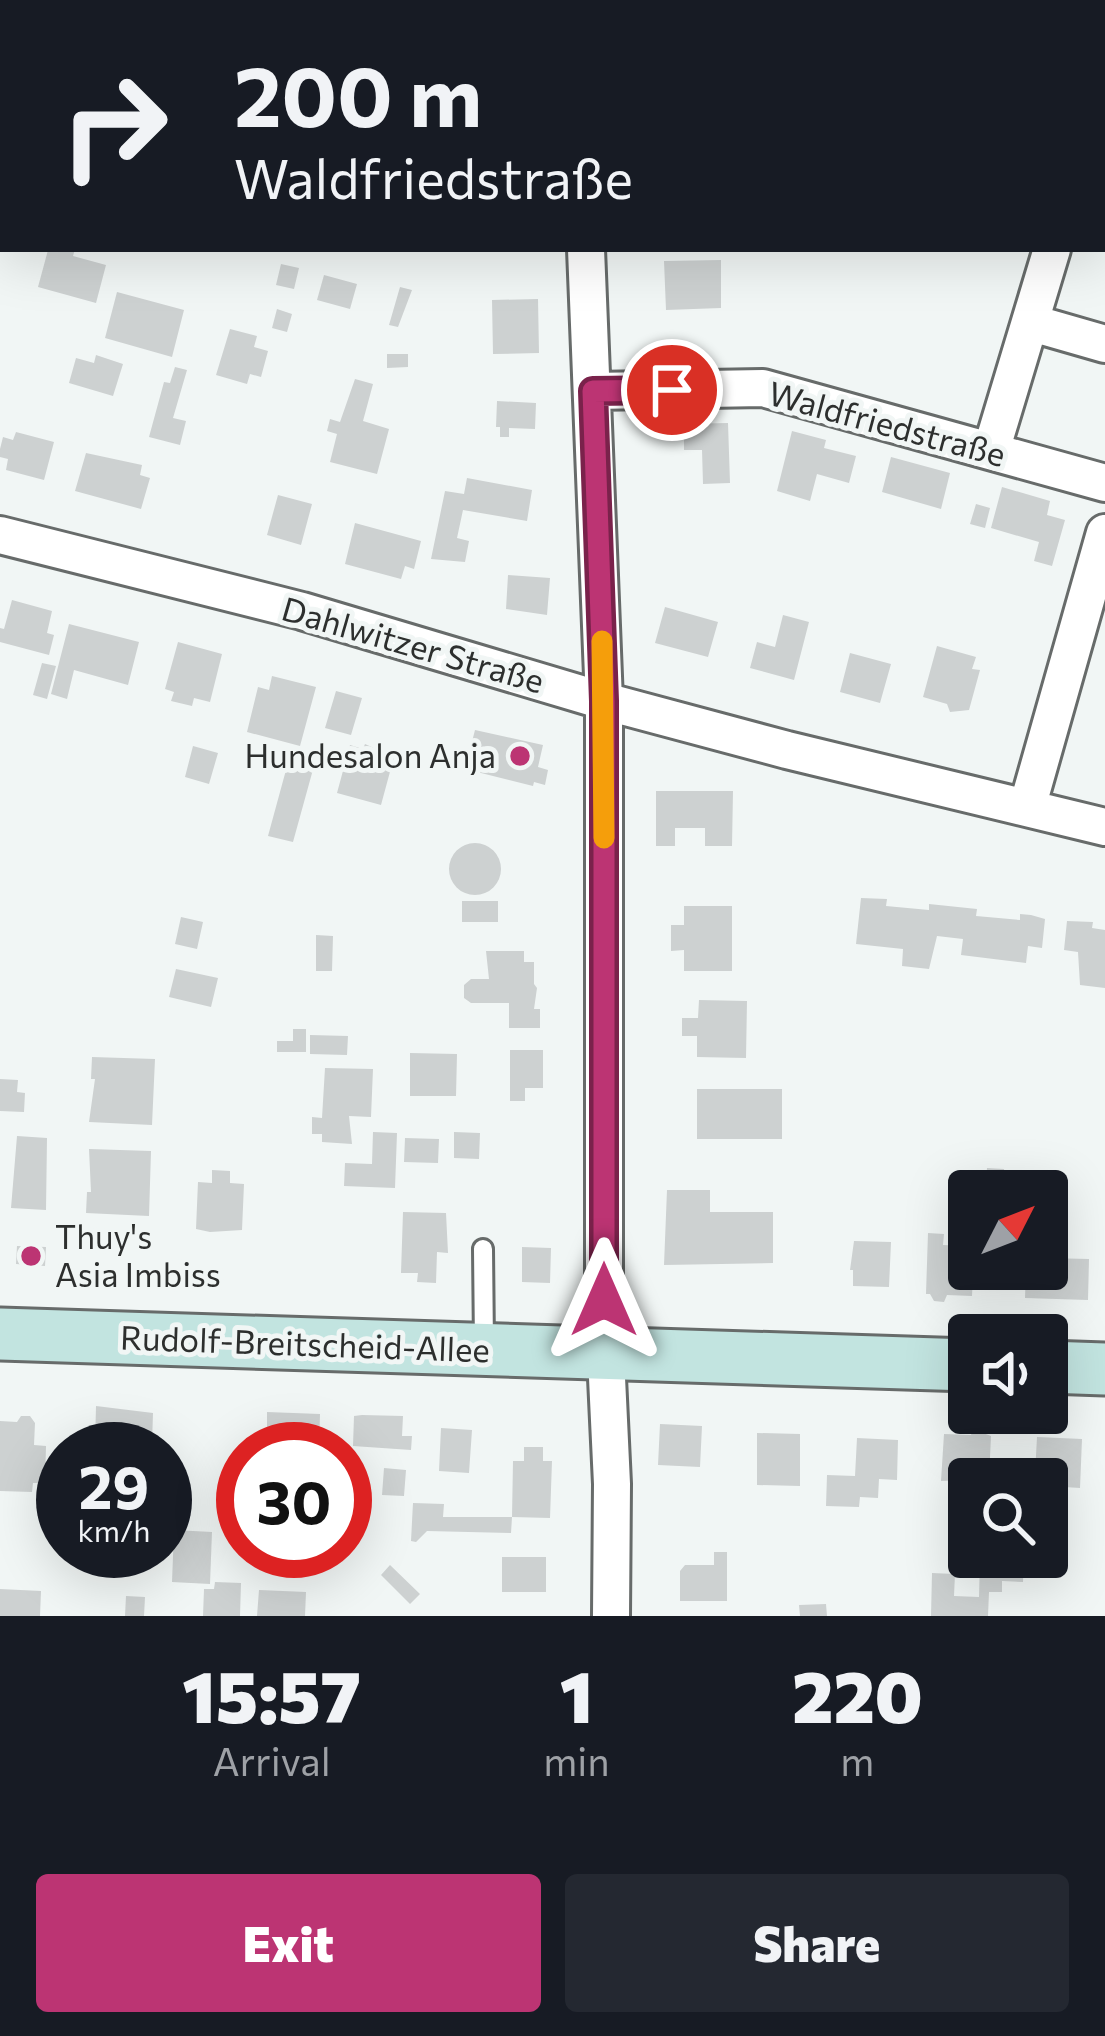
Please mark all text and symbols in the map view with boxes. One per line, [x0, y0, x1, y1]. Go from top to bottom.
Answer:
text: 200 m [234, 42, 482, 144]
icon: right [36, 48, 192, 204]
text: Waldfriedstraße [234, 144, 633, 210]
pin [621, 339, 723, 441]
icon: arrive [639, 357, 705, 423]
street label: Waldfriedstraße [764, 371, 1010, 474]
street label: Dahlwitzer Straße [278, 587, 549, 701]
place label: Hundesalon Anja [245, 734, 496, 775]
marker: Hundesalon Anja [507, 743, 533, 769]
north arrow [948, 1170, 1068, 1290]
map controls [948, 1170, 1068, 1578]
place label: Thuy's Asia Imbiss [55, 1215, 221, 1294]
position arrow [541, 1237, 667, 1363]
marker: Thuy's Asia Imbiss [18, 1243, 44, 1269]
button: sound [948, 1314, 1068, 1434]
street label: Rudolf-Breitscheid-Allee [119, 1316, 491, 1369]
speed limit sign: 30 [216, 1422, 372, 1578]
text: 29 [79, 1448, 149, 1521]
button: search [948, 1458, 1068, 1578]
text: km/h [78, 1511, 150, 1548]
text: 15:57 [182, 1650, 361, 1738]
text: 1 [560, 1650, 593, 1738]
text: 220 [792, 1650, 923, 1738]
text: Arrival [213, 1736, 331, 1784]
text: min [543, 1736, 610, 1784]
text: m [840, 1736, 874, 1784]
button: Exit [36, 1874, 541, 2012]
button: Share [565, 1874, 1069, 2012]

